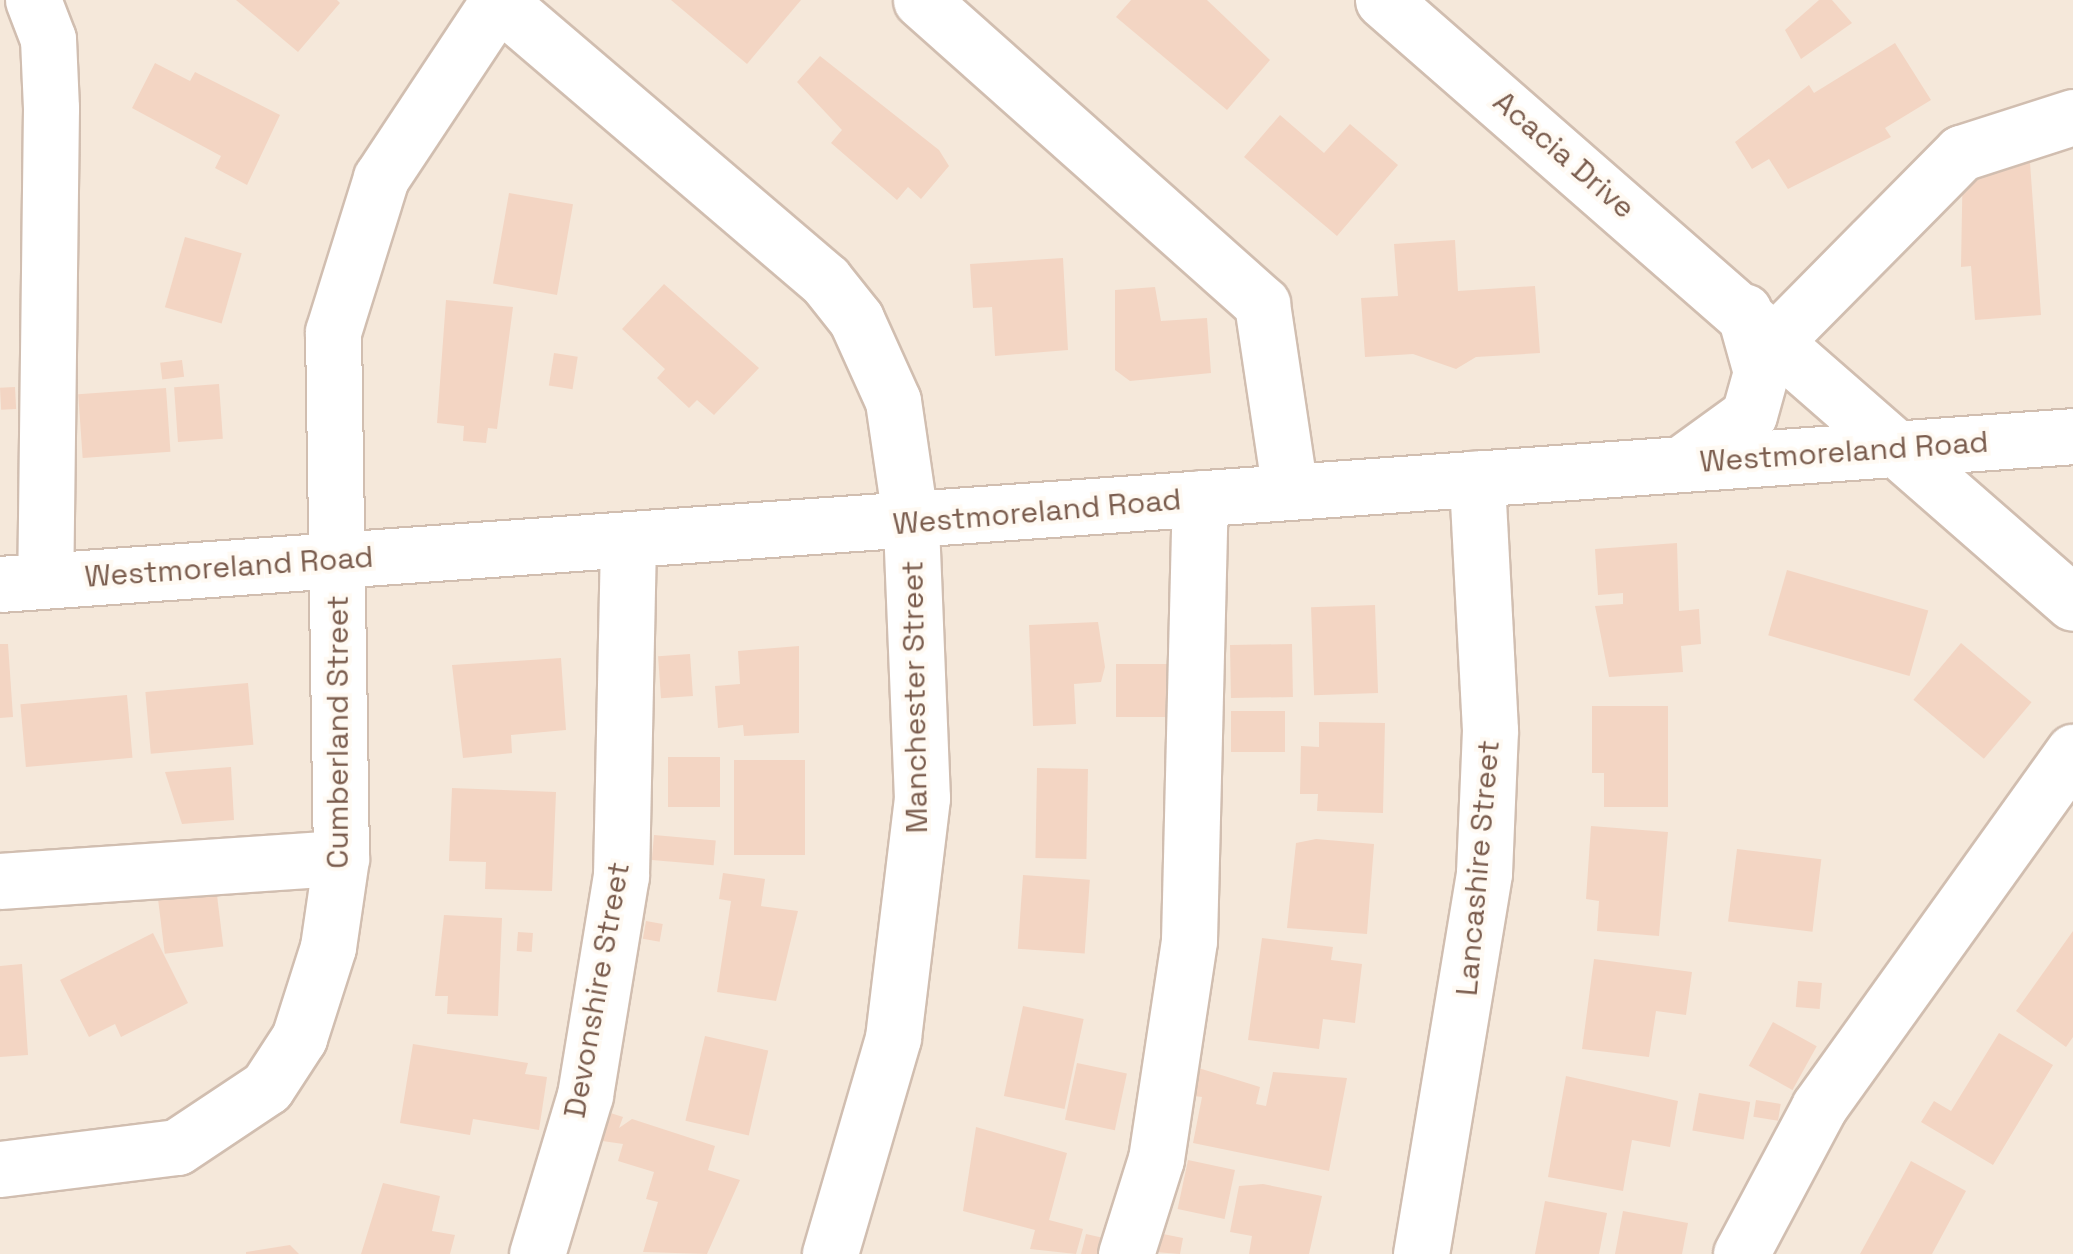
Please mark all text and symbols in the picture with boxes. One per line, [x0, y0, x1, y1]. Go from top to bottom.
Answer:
street label: Acacia Drive [1486, 84, 1642, 226]
street label: Westmoreland Road [1698, 424, 1990, 480]
street label: Westmoreland Road [891, 481, 1183, 543]
street label: Westmoreland Road [83, 539, 375, 595]
street label: Manchester Street [895, 560, 935, 834]
street label: Cumberland Street [320, 595, 356, 869]
street label: Lancashire Street [1449, 739, 1507, 997]
street label: Devonshire Street [557, 859, 637, 1121]

